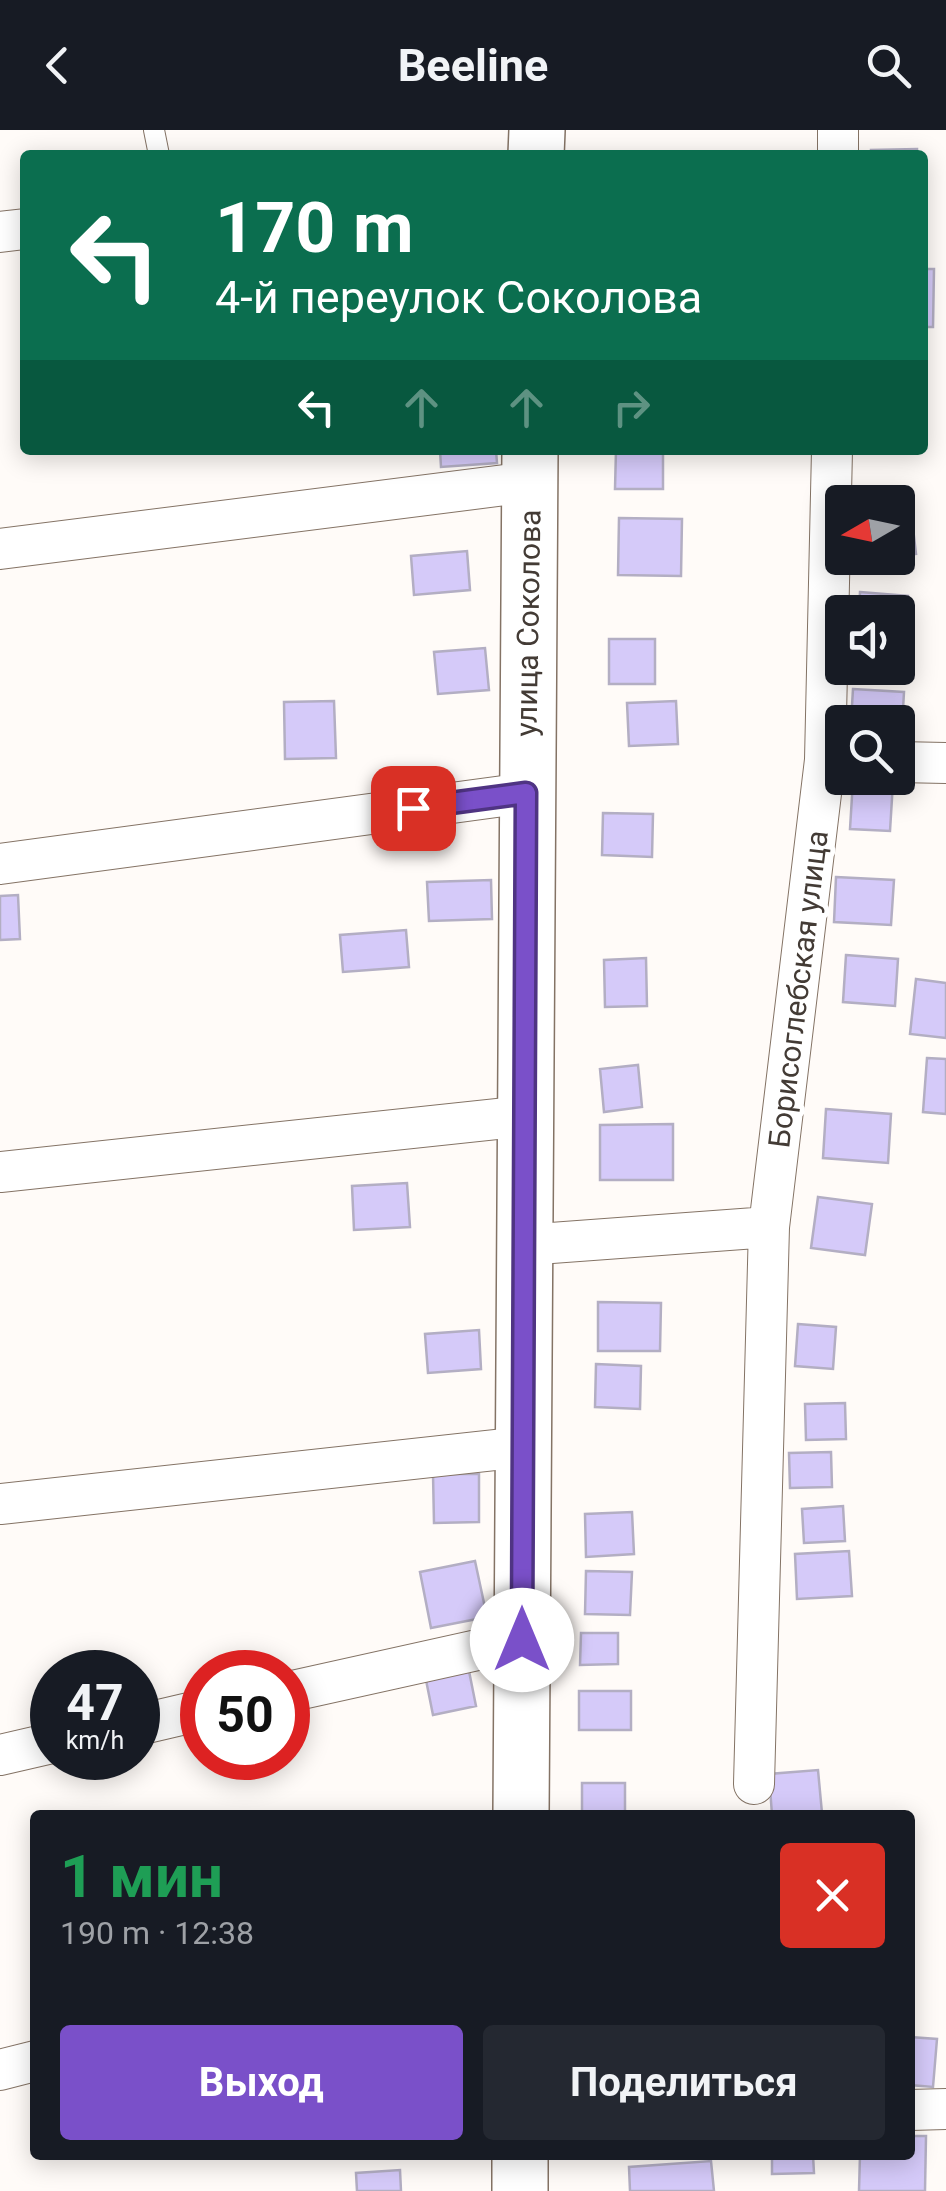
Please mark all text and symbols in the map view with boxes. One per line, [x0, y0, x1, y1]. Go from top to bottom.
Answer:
icon: back [30, 38, 85, 93]
icon: search [861, 38, 916, 93]
text: Beeline [398, 39, 548, 92]
text: 170 m [215, 187, 414, 269]
icon: left [50, 190, 180, 320]
text: 4-й переулок Соколова [215, 271, 702, 324]
icon: left [289, 380, 344, 435]
icon: ahead [394, 380, 449, 435]
icon: ahead [499, 380, 554, 435]
icon: right [604, 380, 659, 435]
north arrow [825, 485, 915, 575]
map controls [825, 485, 915, 795]
street label: улица Соколова [509, 509, 547, 737]
button: sound [825, 595, 915, 685]
button: search [825, 705, 915, 795]
pin [371, 766, 456, 851]
icon: arrive [386, 781, 441, 836]
street label: Борисоглебская улица [761, 828, 835, 1150]
position arrow [470, 1588, 574, 1692]
speed limit sign: 50 [180, 1650, 310, 1780]
text: 47 [66, 1674, 124, 1732]
text: km/h [66, 1726, 124, 1755]
text: 1 мин [60, 1841, 223, 1912]
button: close [780, 1843, 885, 1948]
text: 190 m · 12:38 [60, 1914, 254, 1952]
button: Выход [60, 2025, 463, 2140]
button: Поделиться [483, 2025, 885, 2140]

